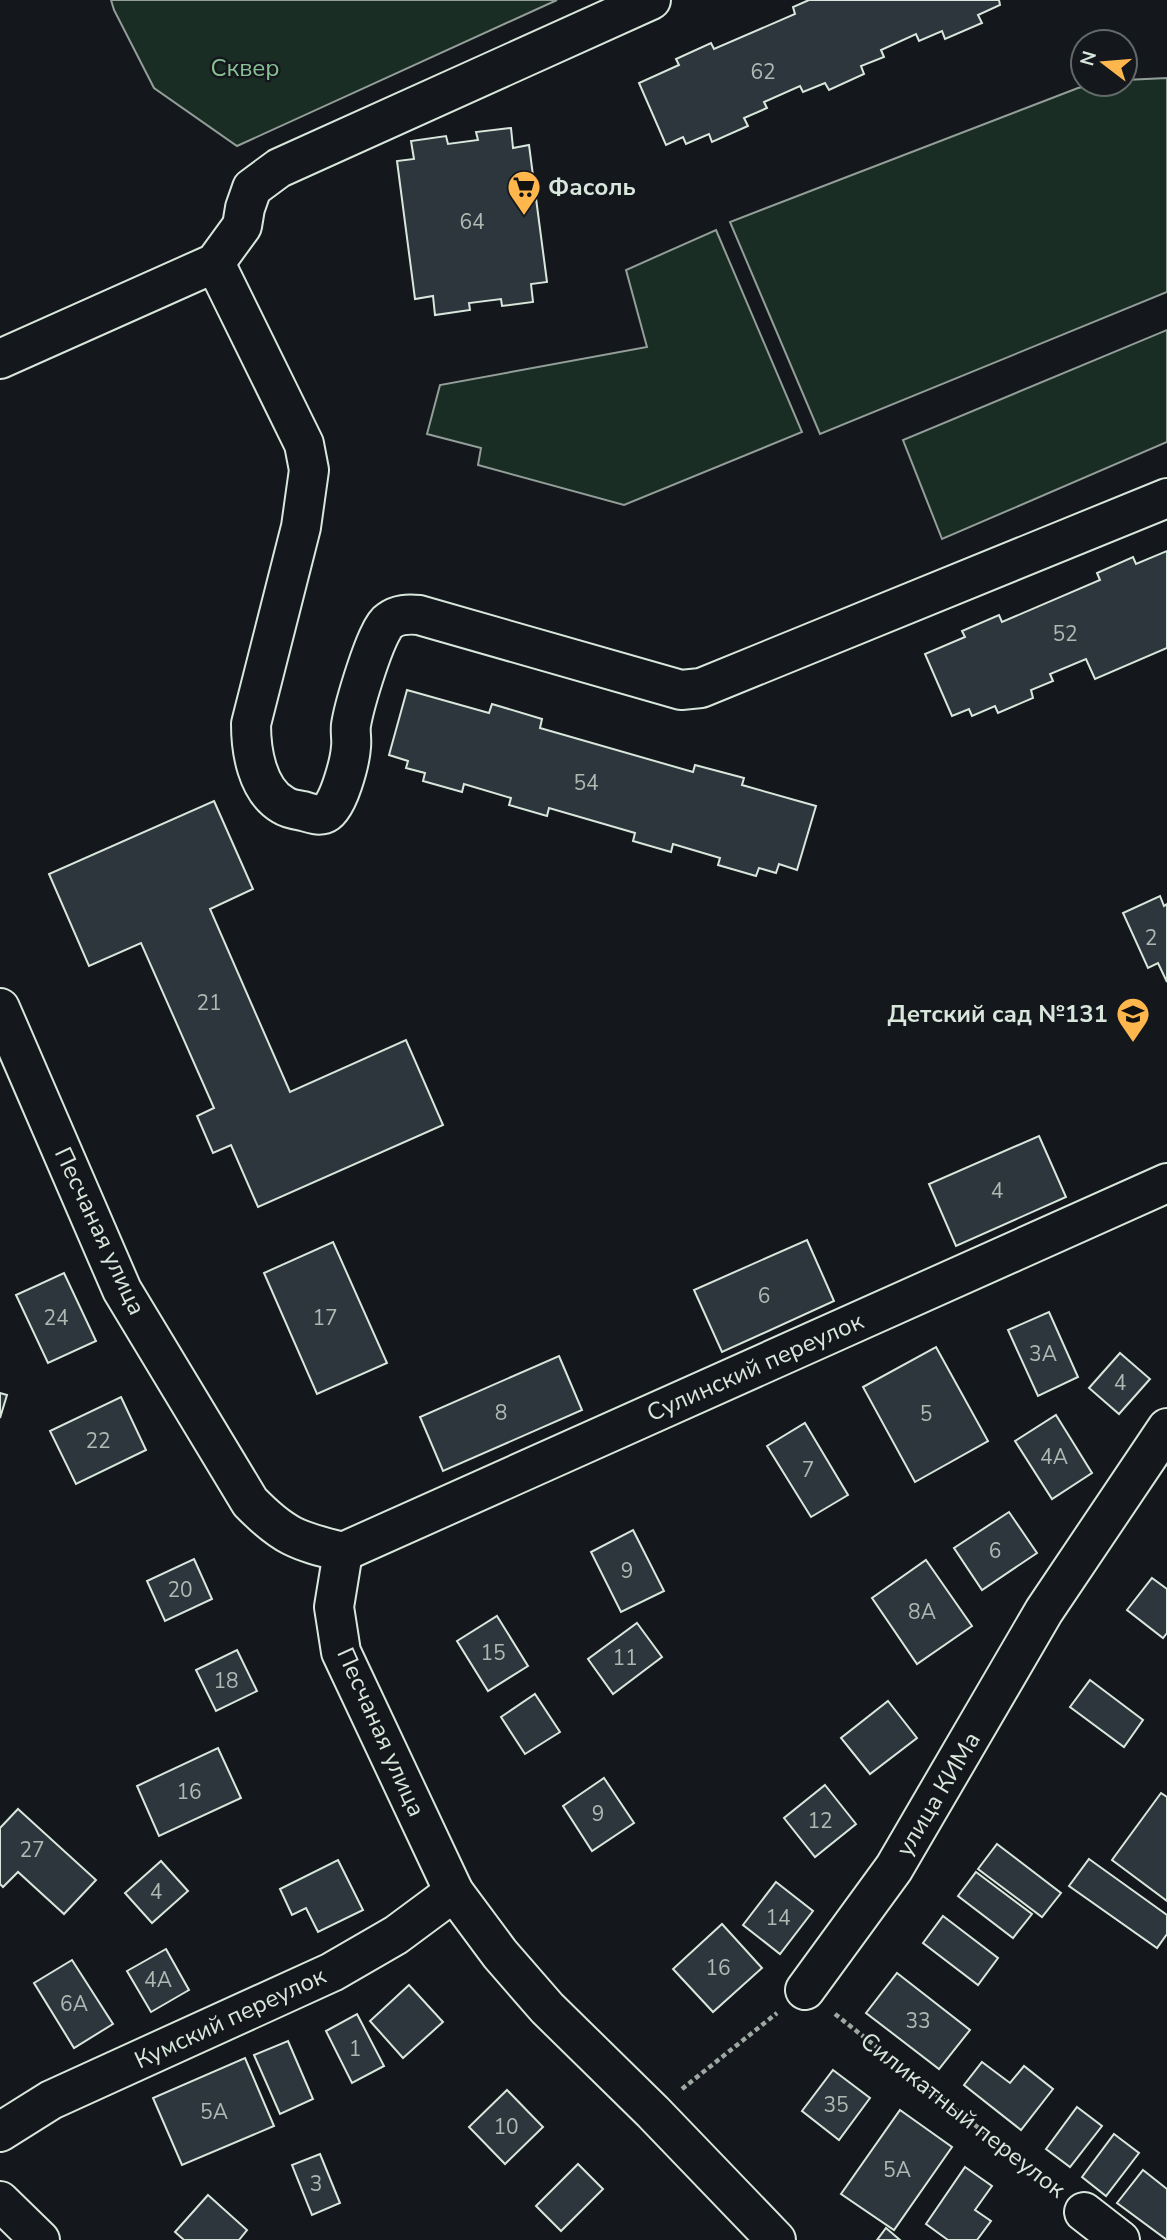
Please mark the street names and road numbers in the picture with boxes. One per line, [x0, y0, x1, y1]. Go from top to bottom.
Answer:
street label: Песчаная улица [47, 1142, 153, 1320]
street label: Сулинский переулок [642, 1305, 869, 1429]
street label: Песчаная улица [329, 1642, 433, 1822]
street label: улица КИМа [888, 1726, 988, 1862]
street label: Кумский переулок [129, 1960, 331, 2076]
street label: Силикатный переулок [854, 2025, 1072, 2205]

